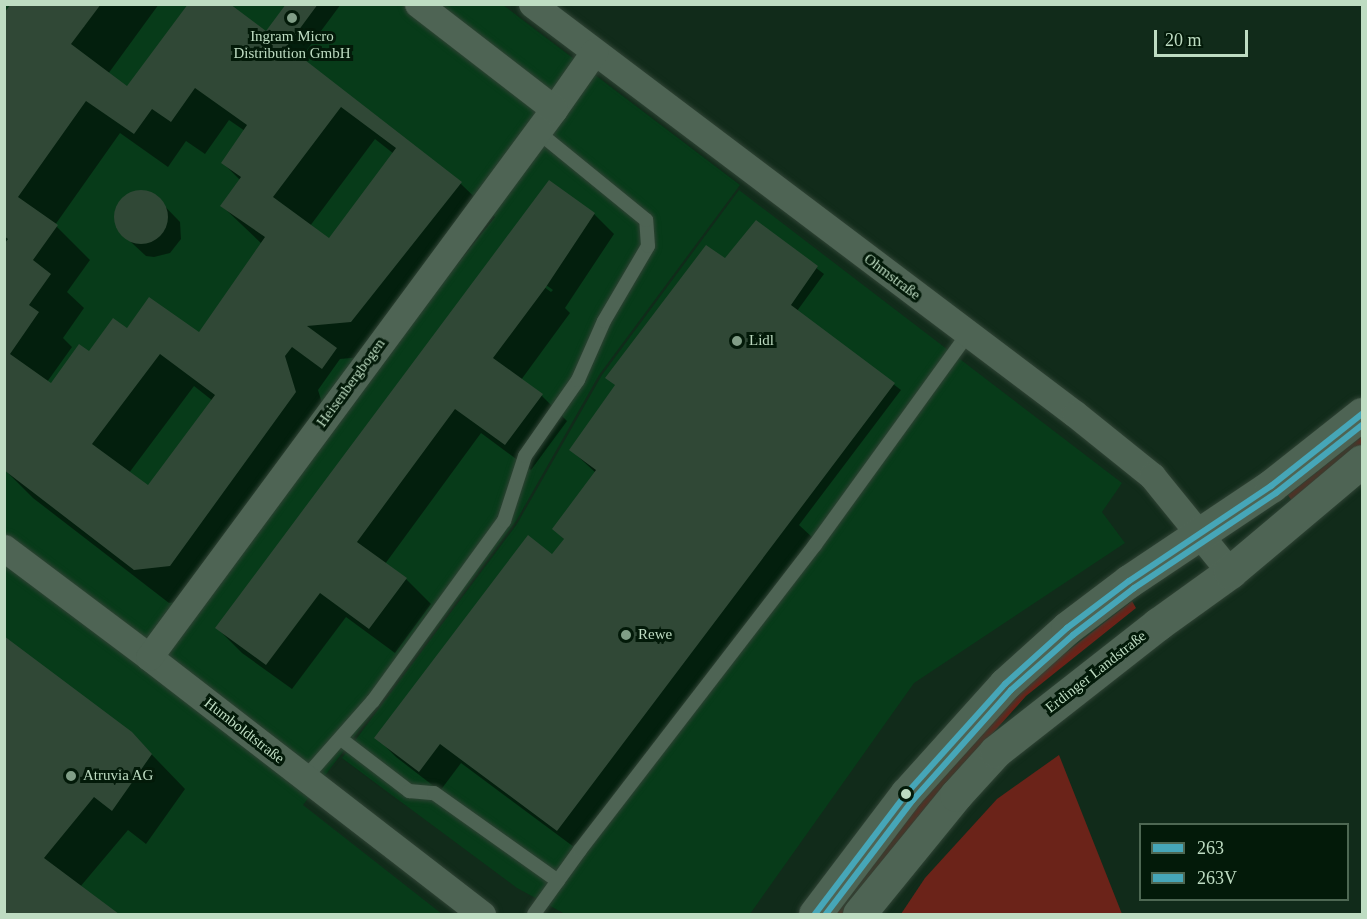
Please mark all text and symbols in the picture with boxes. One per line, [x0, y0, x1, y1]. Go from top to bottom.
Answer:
marker: Ingram Micro Distribution GmbH [285, 11, 299, 25]
scale bar [1157, 18, 1252, 56]
place label: Ingram Micro Distribution GmbH [233, 27, 351, 62]
text: 20 m [1165, 30, 1202, 50]
street label: Ohmstraße [860, 250, 924, 304]
place label: Lidl [749, 332, 774, 350]
marker: Lidl [730, 334, 744, 348]
street label: Heisenbergbogen [313, 335, 389, 431]
place label: Rewe [638, 626, 672, 644]
street label: Erdinger Landstraße [1042, 627, 1150, 717]
marker: Rewe [619, 628, 633, 642]
street label: Humboldtstraße [200, 694, 288, 768]
place label: Atruvia AG [83, 767, 154, 785]
marker: Atruvia AG [64, 769, 78, 783]
unlabelled marker [900, 788, 912, 800]
legend [1139, 823, 1349, 901]
text: 263 [1197, 838, 1224, 858]
text: 263V [1197, 868, 1237, 888]

